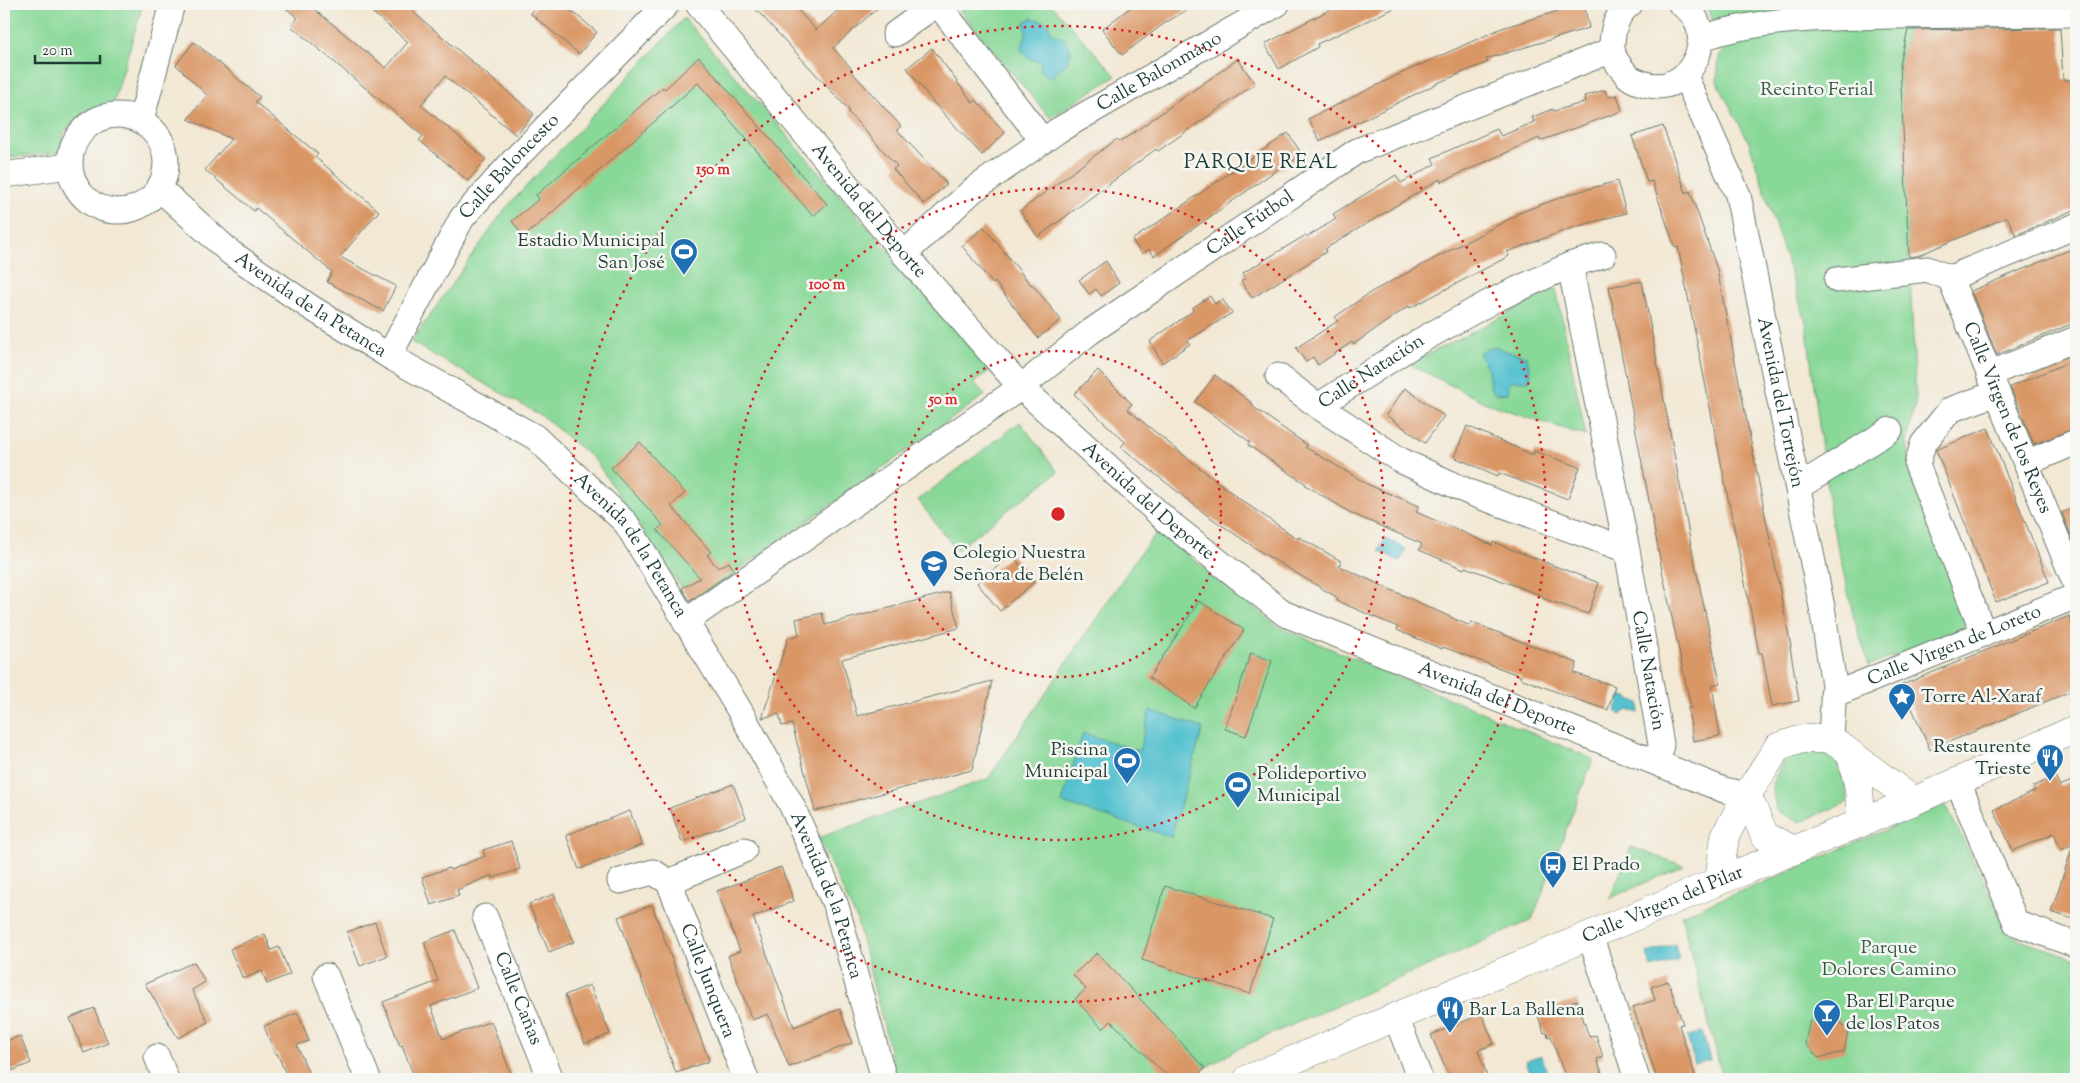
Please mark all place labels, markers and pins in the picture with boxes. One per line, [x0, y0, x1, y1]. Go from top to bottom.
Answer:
place label: Estadio Municipal San José [517, 228, 665, 277]
sports icon: Estadio Municipal San José [669, 237, 699, 276]
centre of rings [1049, 505, 1067, 523]
place label: Colegio Nuestra Señora de Belén [953, 540, 1086, 589]
school or university icon: Colegio Nuestra Señora de Belén [919, 549, 949, 588]
place icon: Torre Al-Xaraf [1887, 682, 1917, 721]
place label: Torre Al-Xaraf [1921, 684, 2043, 711]
place label: Restaurente Trieste [1933, 734, 2031, 783]
place label: Piscina Municipal [1025, 737, 1108, 786]
restaurant icon: Restaurente Trieste [2035, 743, 2065, 782]
sports icon: Piscina Municipal [1112, 746, 1142, 785]
place label: Polideportivo Municipal [1257, 761, 1367, 810]
sports icon: Polideportivo Municipal [1223, 770, 1253, 809]
bus stop icon: El Prado [1538, 850, 1568, 889]
place label: El Prado [1572, 852, 1640, 879]
place label: Bar El Parque de los Patos [1846, 989, 1955, 1038]
restaurant icon: Bar La Ballena [1435, 995, 1465, 1034]
place label: Bar La Ballena [1469, 997, 1585, 1024]
bar icon: Bar El Parque de los Patos [1812, 998, 1842, 1037]

